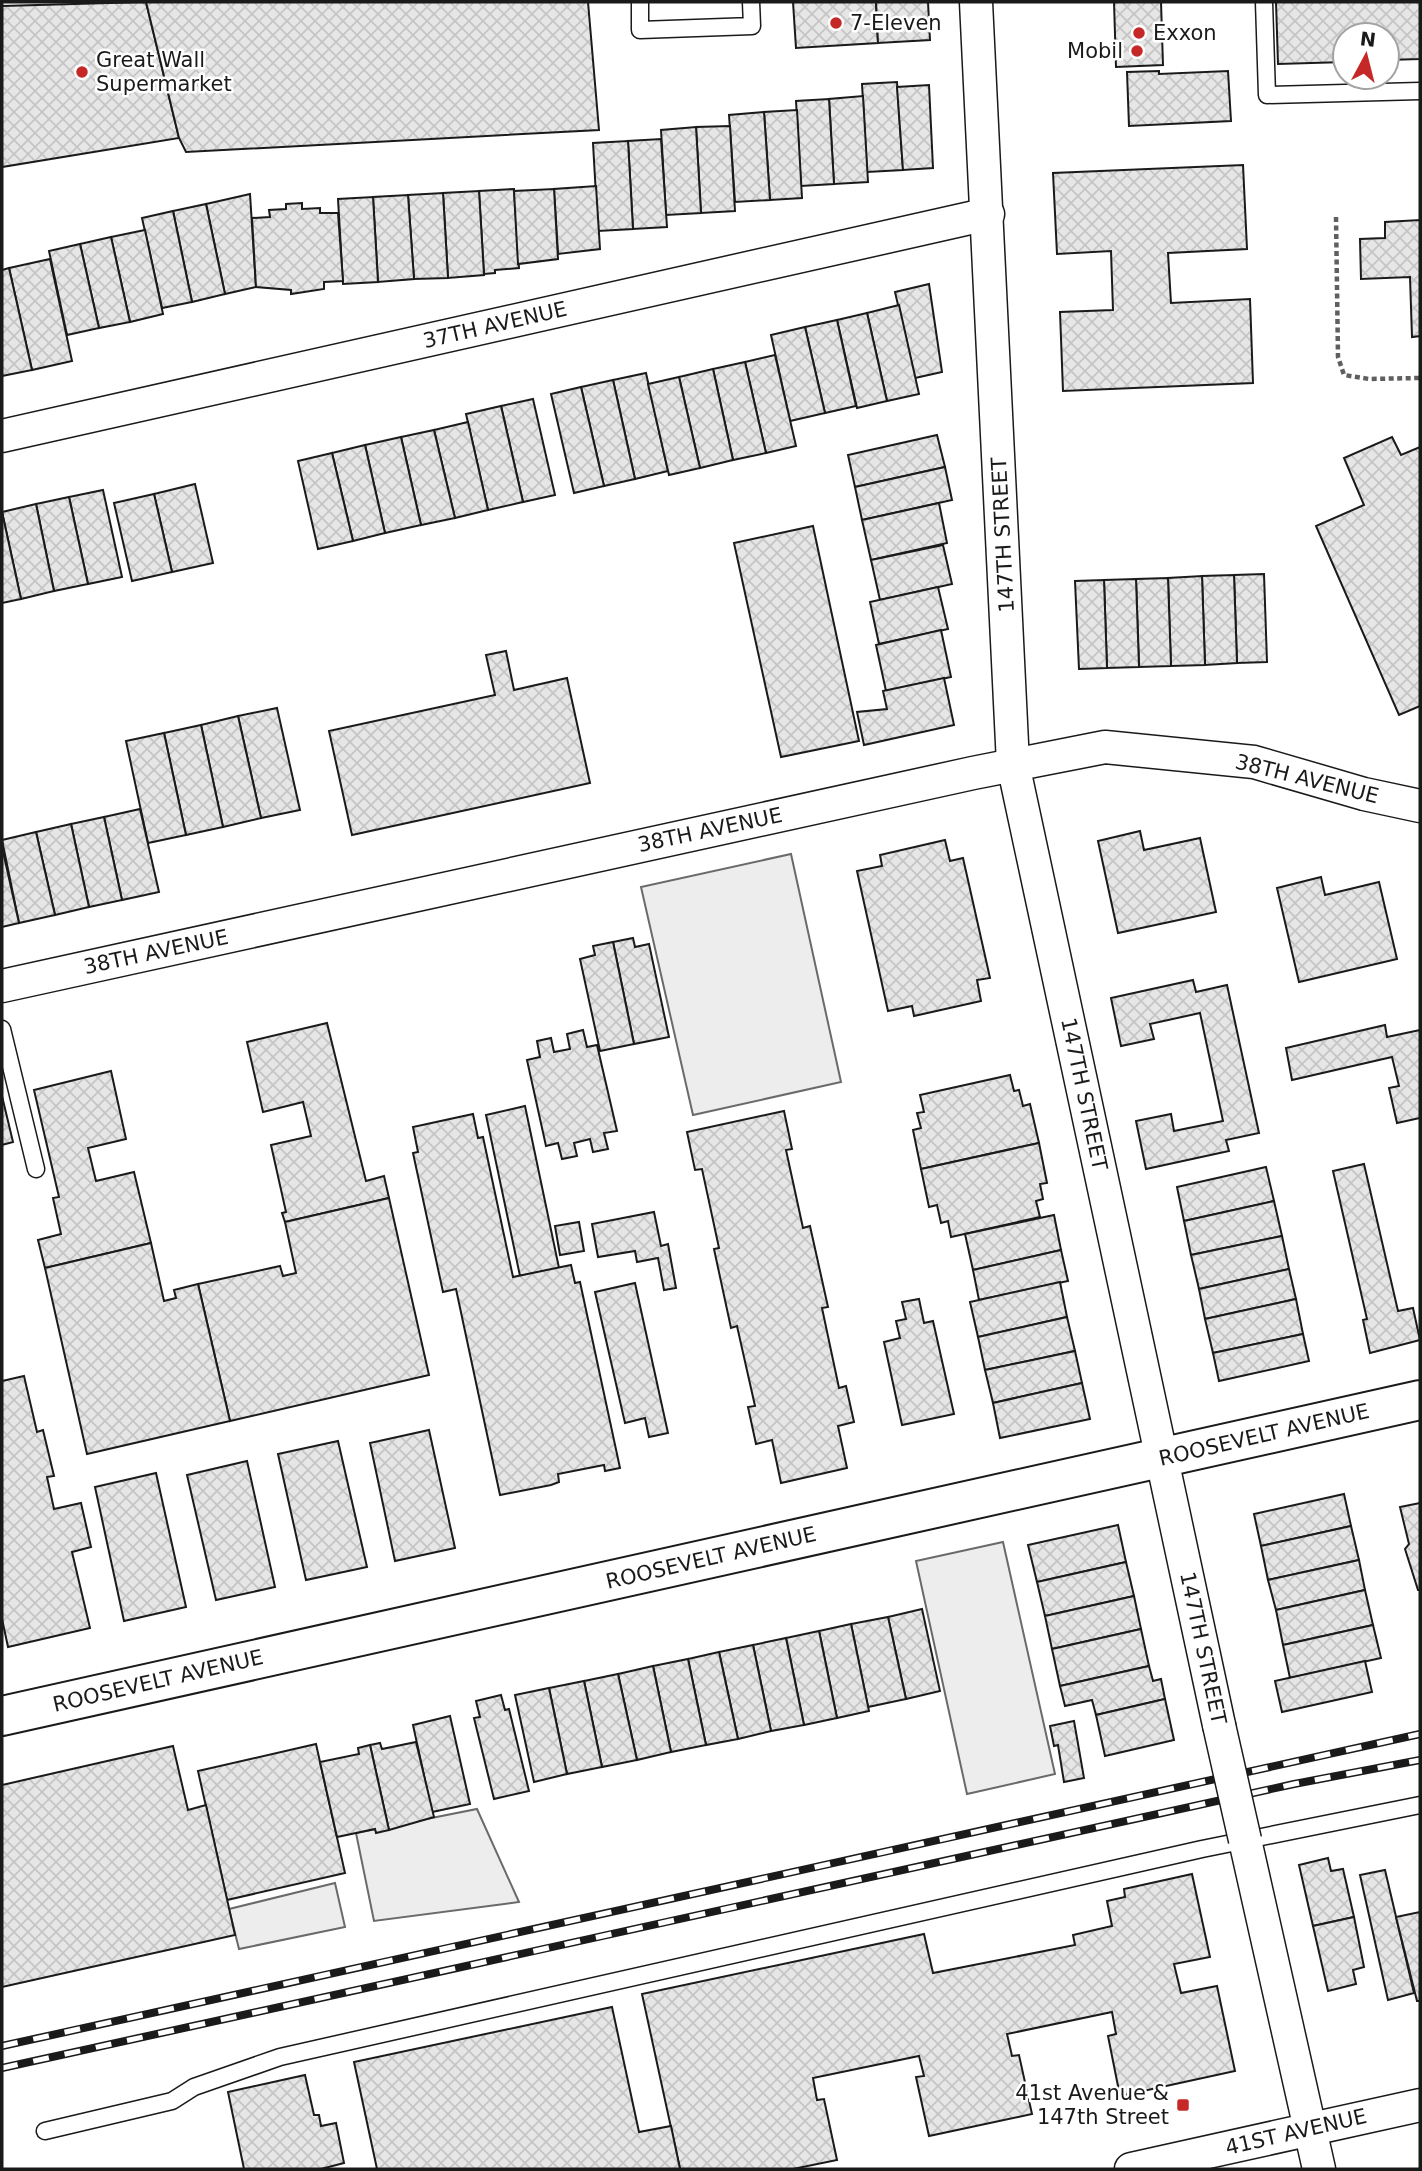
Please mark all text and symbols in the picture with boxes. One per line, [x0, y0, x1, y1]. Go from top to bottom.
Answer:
place label: 7-Eleven [850, 11, 942, 35]
marker: 7-Eleven [828, 15, 844, 31]
place label: Exxon [1153, 21, 1217, 45]
north arrow [1331, 21, 1401, 91]
marker: Exxon [1131, 25, 1147, 41]
text: N [1359, 27, 1377, 51]
place label: Mobil [1067, 39, 1123, 63]
marker: Mobil [1129, 43, 1145, 59]
place label: Great Wall Supermarket [96, 48, 232, 96]
marker: Great Wall Supermarket [74, 64, 90, 80]
street label: 37TH AVENUE [421, 297, 569, 353]
street label: 147TH STREET [987, 457, 1019, 613]
street label: 38TH AVENUE [1233, 750, 1381, 808]
street label: 38TH AVENUE [636, 803, 784, 857]
street label: 38TH AVENUE [82, 925, 230, 979]
street label: 147TH STREET [1056, 1015, 1112, 1173]
street label: ROOSEVELT AVENUE [1156, 1399, 1372, 1471]
street label: ROOSEVELT AVENUE [603, 1522, 819, 1594]
street label: 147TH STREET [1175, 1569, 1231, 1727]
street label: ROOSEVELT AVENUE [50, 1645, 266, 1717]
place label: 41st Avenue & 147th Street [1015, 2081, 1169, 2129]
marker: 41st Avenue & 147th Street [1175, 2097, 1191, 2113]
street label: 41ST AVENUE [1223, 2104, 1369, 2160]

